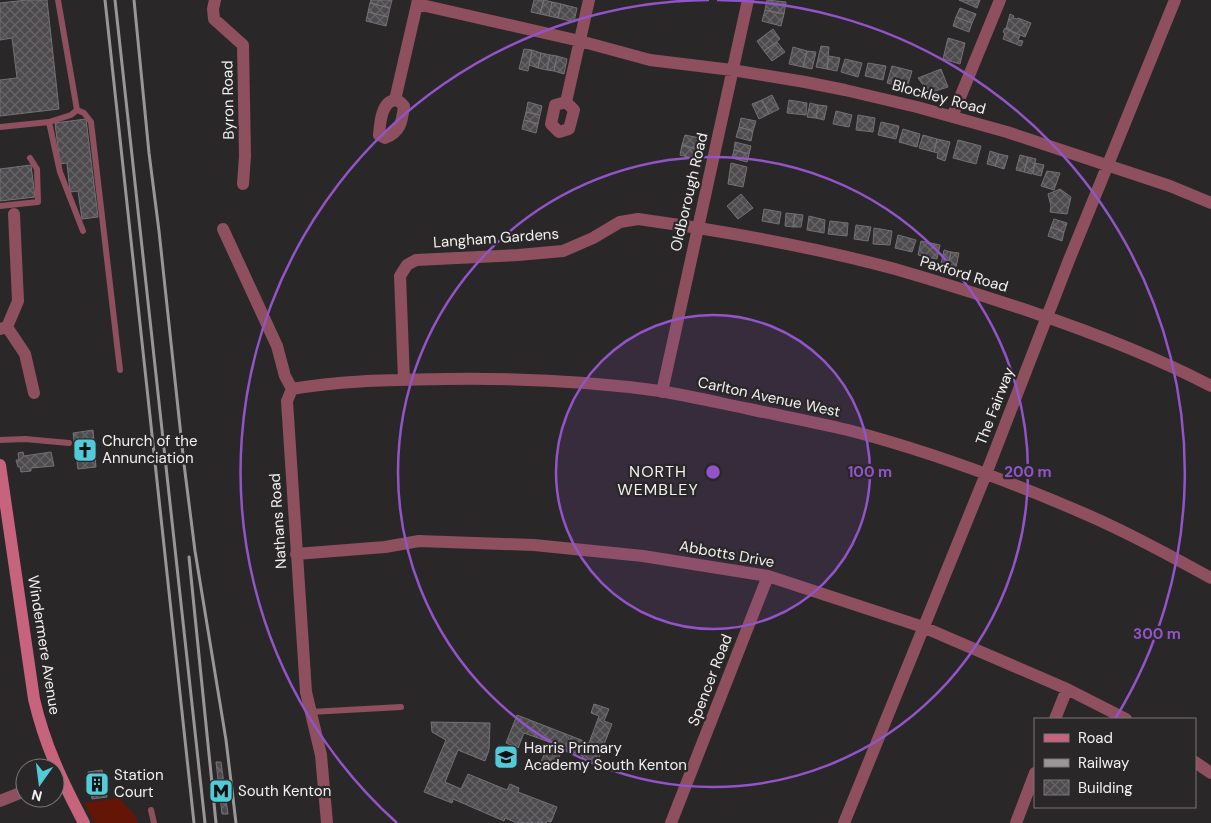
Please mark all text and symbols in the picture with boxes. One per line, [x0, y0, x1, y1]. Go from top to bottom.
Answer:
street label: Byron Road [217, 60, 239, 140]
street label: Blockley Road [890, 75, 988, 119]
street label: Oldborough Road [666, 131, 712, 253]
street label: Langham Gardens [432, 224, 560, 252]
street label: Paxford Road [917, 251, 1011, 297]
street label: The Fairway [971, 364, 1019, 448]
street label: Carlton Avenue West [696, 372, 842, 422]
place label: Church of the Annunciation [102, 431, 197, 468]
church icon: Church of the Annunciation [72, 437, 98, 463]
district label: NORTH WEMBLEY [617, 461, 699, 500]
text: 100 m [848, 462, 892, 482]
text: 200 m [1004, 462, 1052, 482]
centre of rings [704, 463, 722, 481]
street label: Nathans Road [265, 472, 291, 570]
street label: Abbotts Drive [678, 536, 776, 572]
street label: Windermere Avenue [23, 574, 65, 716]
text: 300 m [1133, 624, 1181, 644]
street label: Spencer Road [683, 631, 737, 729]
legend [1034, 718, 1196, 808]
text: Road [1078, 728, 1113, 748]
place label: Harris Primary Academy South Kenton [524, 738, 687, 775]
school or university icon: Harris Primary Academy South Kenton [493, 744, 519, 770]
text: Railway [1078, 753, 1130, 773]
north arrow [15, 758, 65, 808]
place label: Station Court [114, 765, 164, 802]
building icon: Station Court [84, 771, 110, 797]
metro station icon: South Kenton [208, 778, 234, 804]
text: Building [1078, 778, 1133, 798]
place label: South Kenton [238, 781, 331, 801]
text: N [30, 786, 44, 806]

